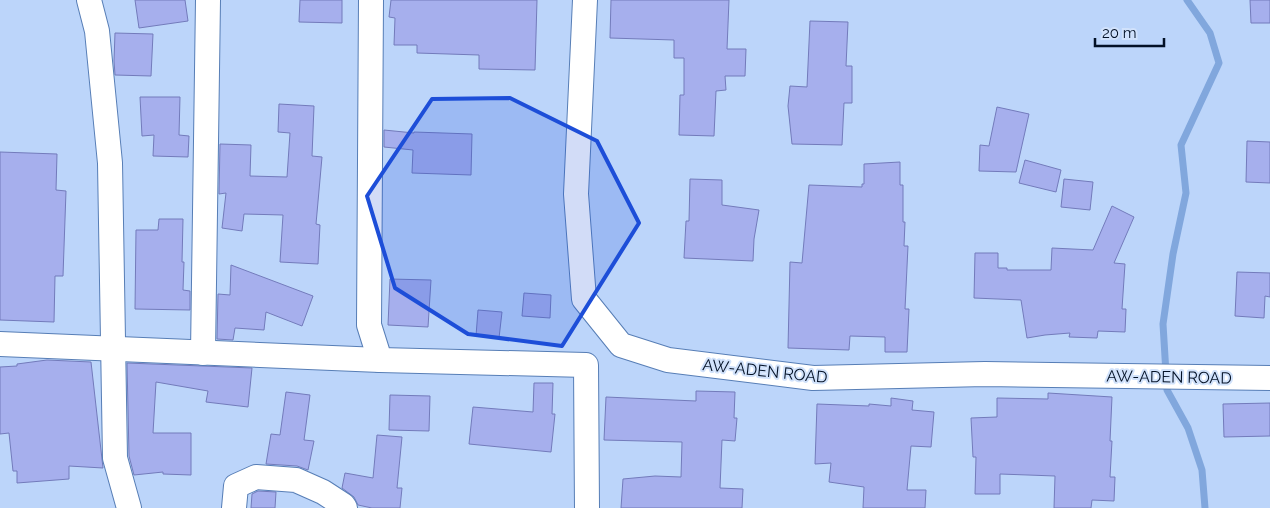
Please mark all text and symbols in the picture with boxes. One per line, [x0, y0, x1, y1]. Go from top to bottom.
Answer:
scale bar [1095, 15, 1164, 47]
text: 20 m [1102, 24, 1137, 42]
street label: AW-ADEN ROAD [702, 355, 828, 387]
street label: AW-ADEN ROAD [1106, 366, 1232, 388]

